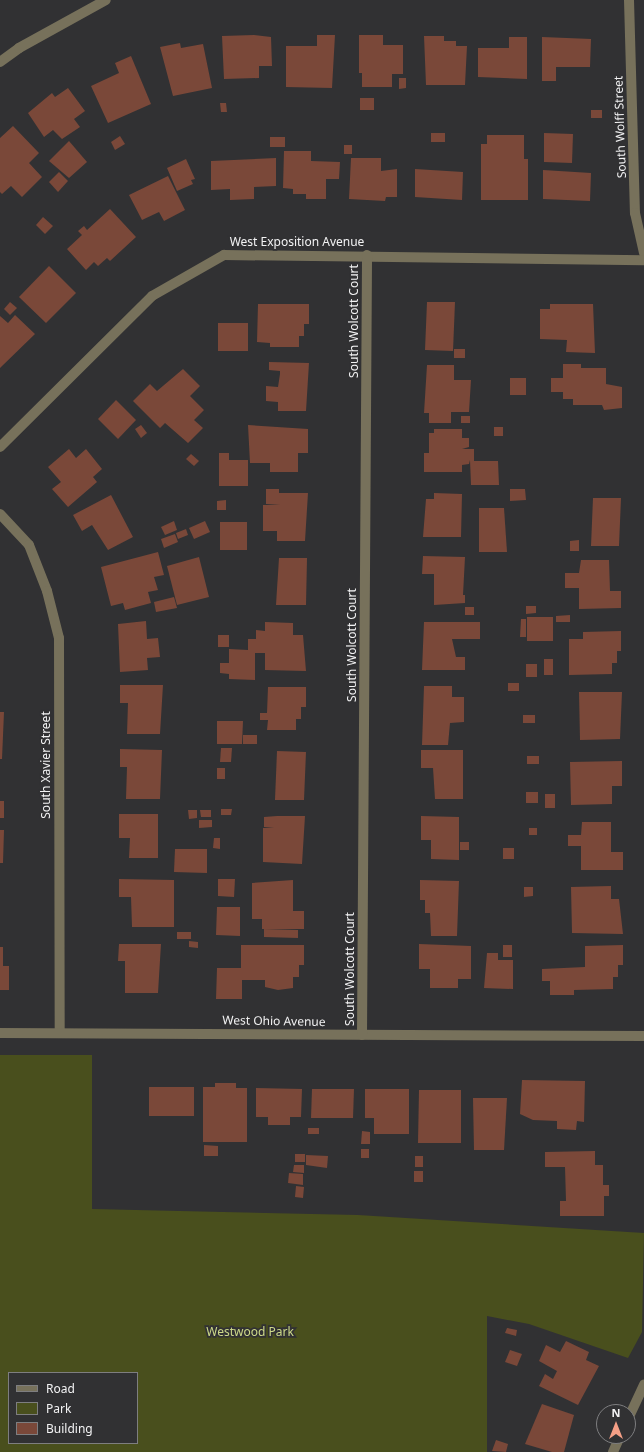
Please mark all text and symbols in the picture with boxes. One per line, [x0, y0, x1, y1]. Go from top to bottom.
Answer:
street label: South Wolff Street [611, 76, 629, 178]
street label: West Exposition Avenue [230, 235, 364, 249]
street label: South Wolcott Court [347, 264, 361, 378]
street label: South Wolcott Court [345, 588, 359, 702]
street label: South Xavier Street [39, 711, 53, 819]
street label: South Wolcott Court [343, 912, 357, 1026]
street label: West Ohio Avenue [222, 1013, 326, 1029]
park label: Westwood Park [206, 1325, 294, 1339]
legend [8, 1372, 138, 1444]
text: Road [46, 1380, 75, 1397]
text: Park [46, 1400, 71, 1417]
north arrow [596, 1404, 636, 1444]
text: N [612, 1405, 620, 1420]
text: Building [46, 1420, 93, 1437]

